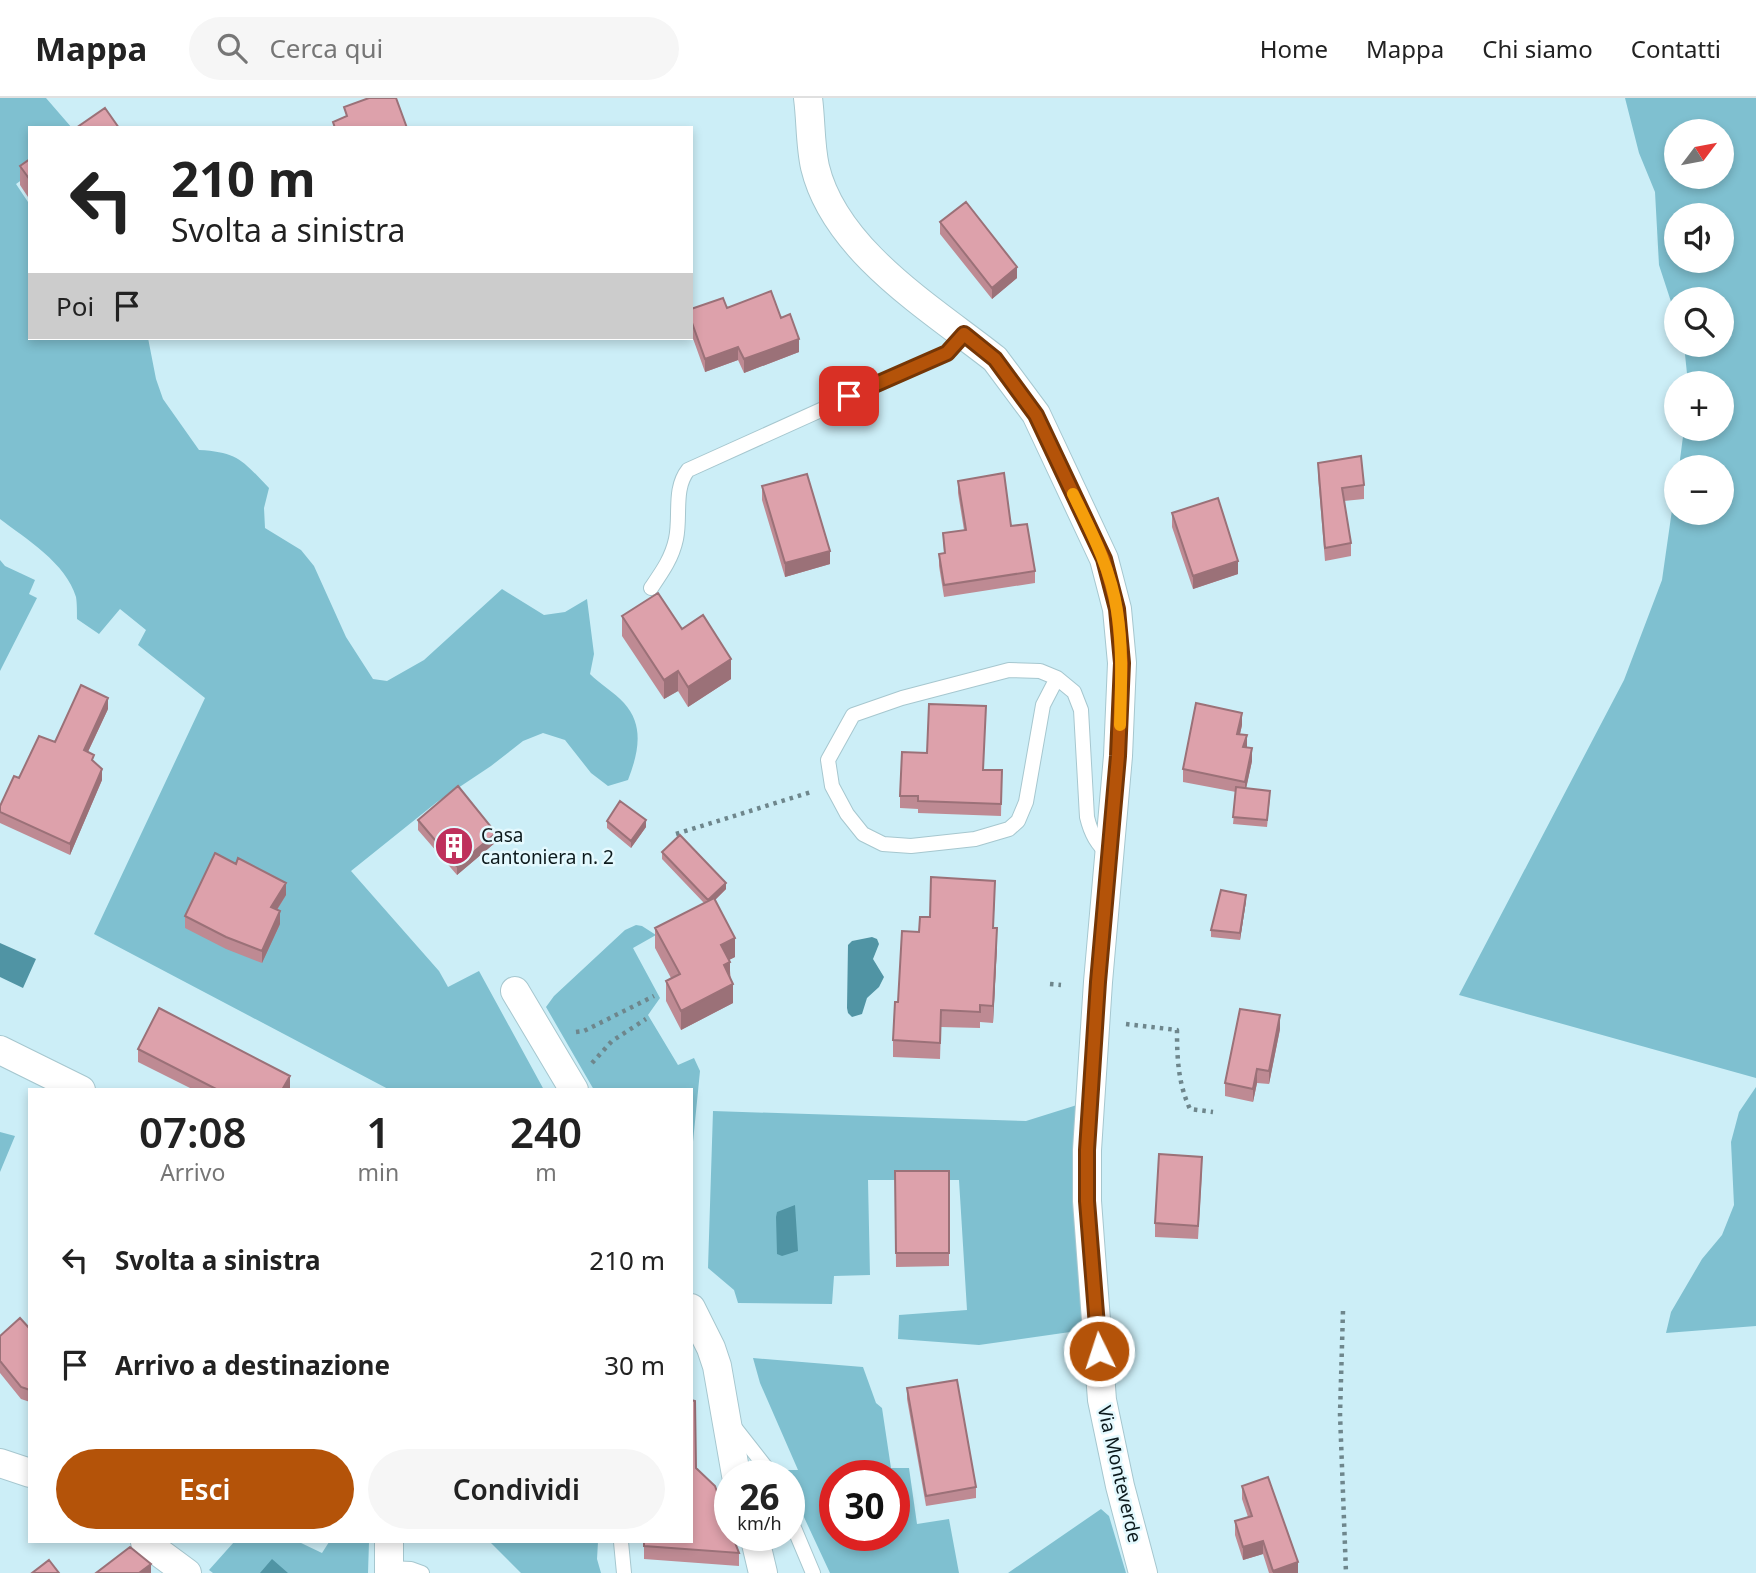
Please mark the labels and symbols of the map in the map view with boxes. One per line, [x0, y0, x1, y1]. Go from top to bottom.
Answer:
north arrow [1664, 119, 1734, 189]
pin [819, 366, 879, 426]
place label: Casa cantoniera n. 2 [481, 822, 614, 870]
building icon: Casa cantoniera n. 2 [433, 825, 475, 867]
position arrow [1062, 1314, 1136, 1388]
street label: Via Monteverde [1092, 1403, 1148, 1545]
speed limit sign: 30 [819, 1460, 910, 1551]

